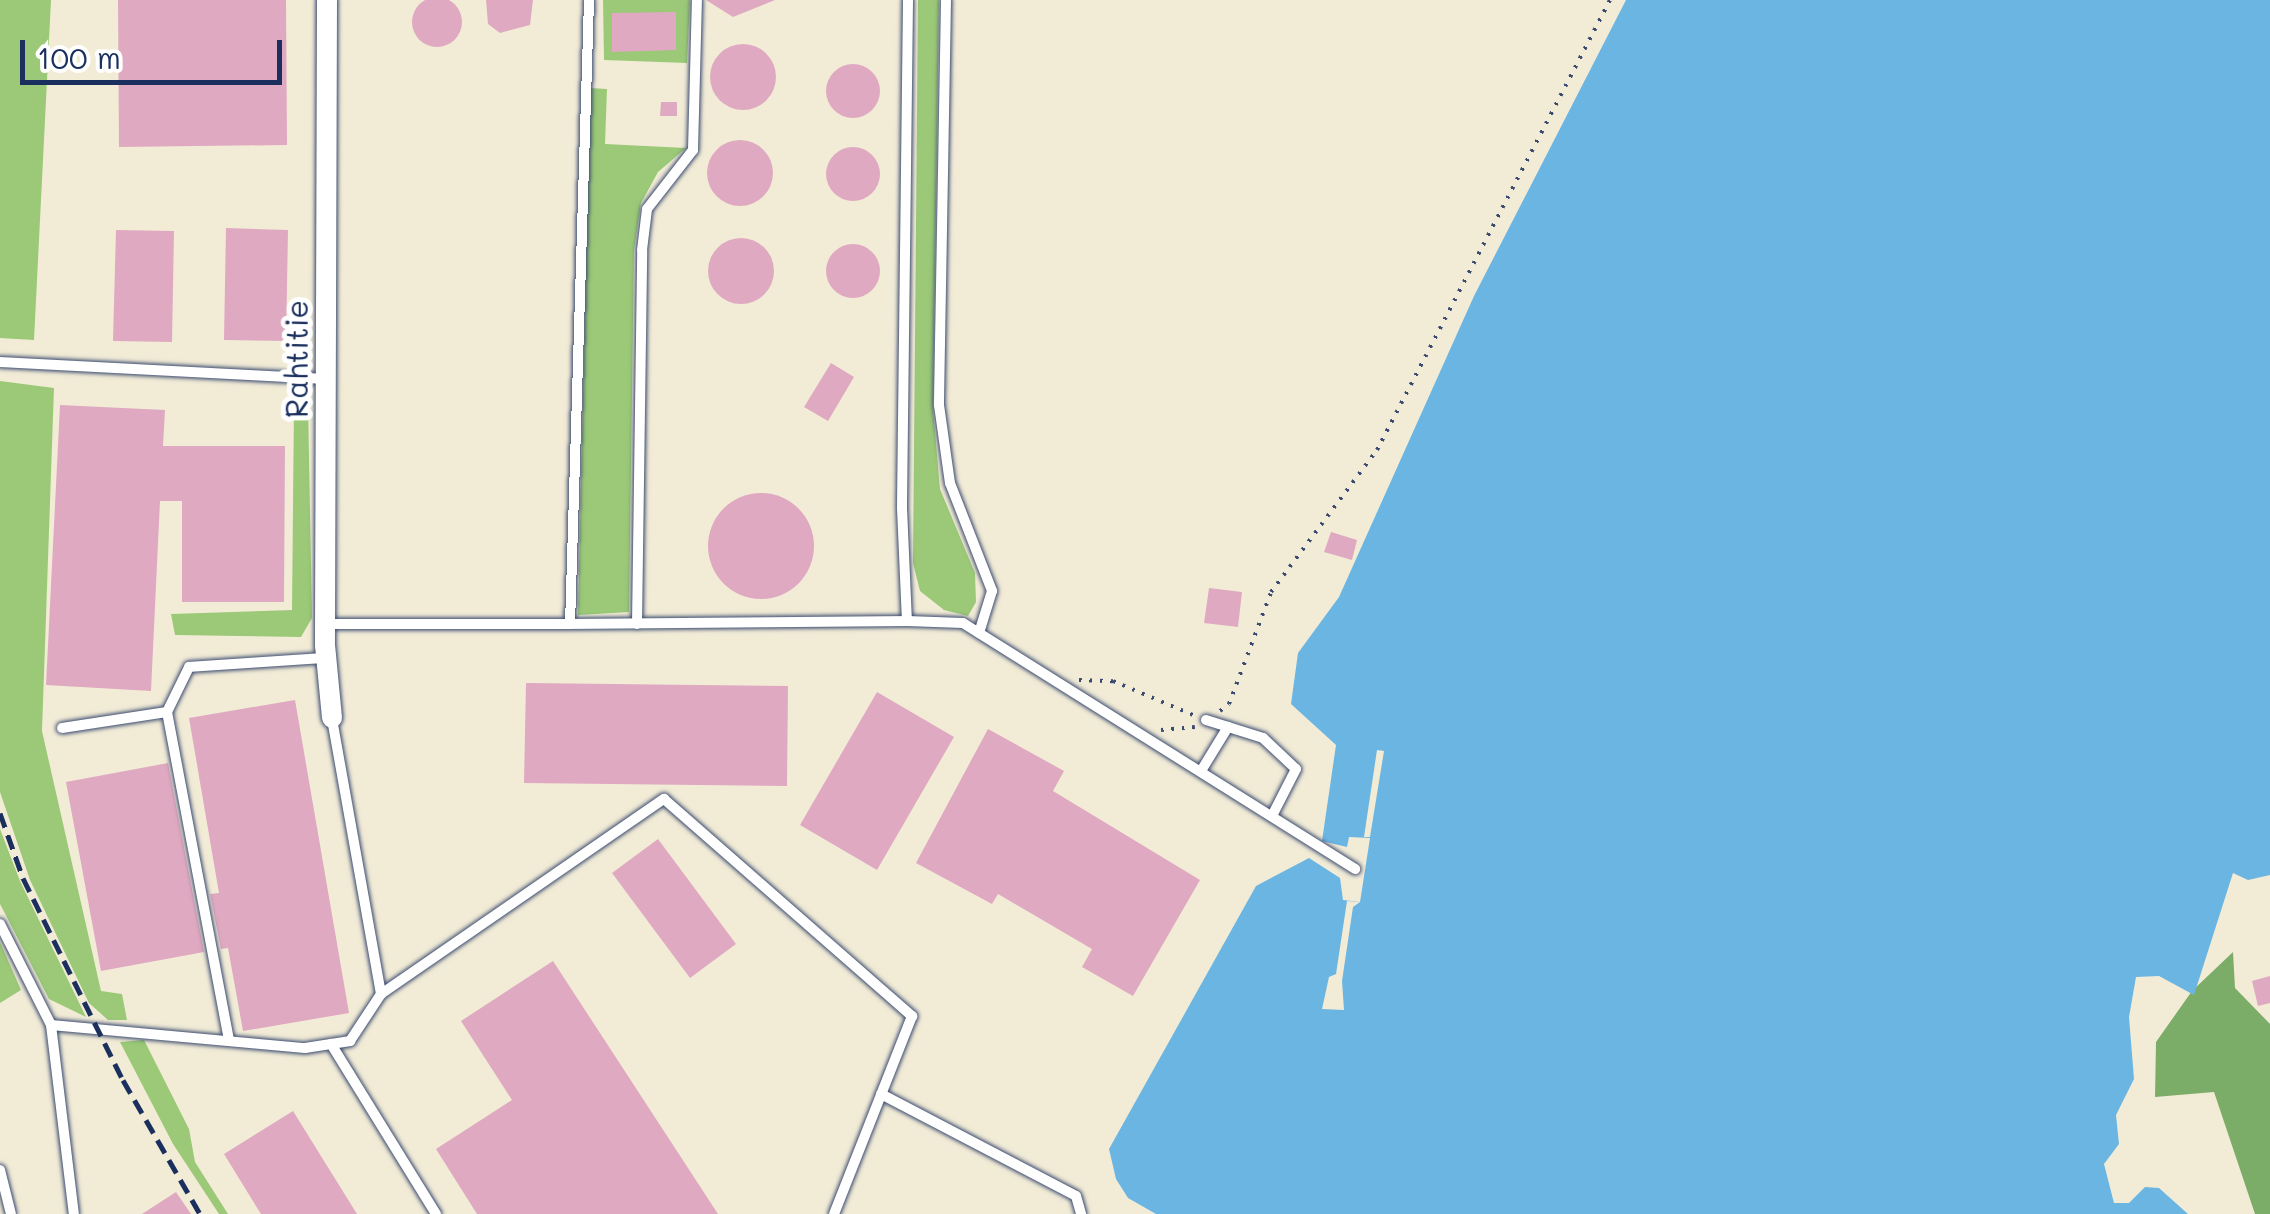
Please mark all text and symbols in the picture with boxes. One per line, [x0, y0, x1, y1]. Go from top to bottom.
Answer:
scale bar [25, 20, 288, 82]
text: 100 m [37, 37, 121, 77]
street label: Rahtitie [278, 300, 314, 418]

